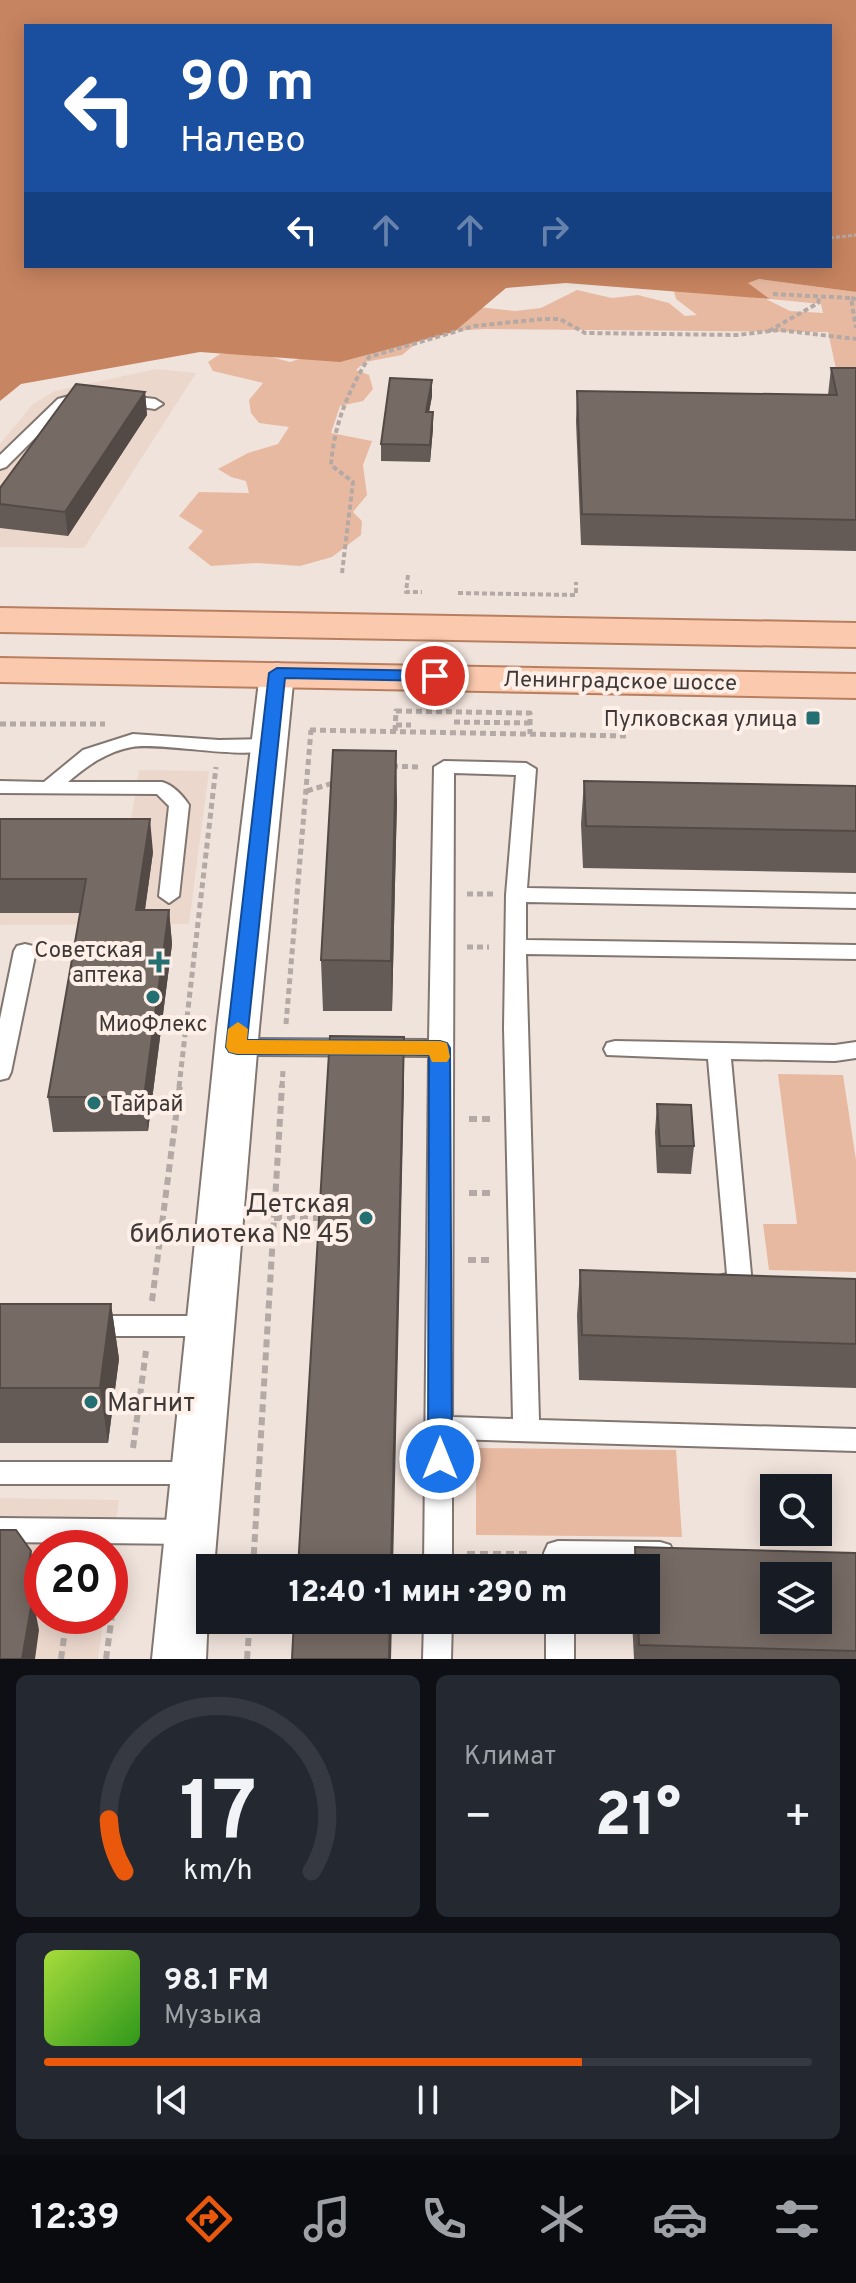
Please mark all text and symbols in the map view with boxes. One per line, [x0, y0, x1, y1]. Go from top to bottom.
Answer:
text: 90 m [180, 50, 315, 120]
icon: left [48, 56, 152, 160]
text: Налево [180, 119, 306, 165]
icon: left [280, 208, 324, 252]
icon: ahead [364, 208, 408, 252]
icon: ahead [448, 208, 492, 252]
icon: right [532, 208, 576, 252]
pin [401, 642, 469, 710]
icon: arrive [413, 654, 457, 698]
street label: Ленинградское шоссе [503, 667, 737, 698]
place label: Пулковская улица [604, 707, 797, 734]
marker: Пулковская улица [804, 709, 822, 727]
place label: Советская аптека [34, 938, 143, 990]
marker: Советская аптека [150, 953, 168, 971]
marker: МиоФлекс [144, 988, 162, 1006]
place label: МиоФлекс [98, 1012, 208, 1039]
place label: Тайрай [110, 1092, 183, 1119]
marker: Тайрай [85, 1094, 103, 1112]
place label: Детская библиотека № 45 [130, 1189, 350, 1252]
marker: Детская библиотека № 45 [357, 1209, 375, 1227]
place label: Магнит [107, 1388, 195, 1421]
marker: Магнит [82, 1393, 100, 1411]
position arrow [398, 1417, 482, 1501]
map controls [760, 1474, 832, 1634]
button: search [760, 1474, 832, 1546]
speed limit sign: 20 [24, 1530, 128, 1634]
button: layers [760, 1562, 832, 1634]
text: 12:40 · 1 мин · 290 m [289, 1575, 567, 1612]
text: Климат [464, 1741, 556, 1774]
text: 17 [179, 1765, 257, 1870]
text: 21° [595, 1781, 681, 1857]
text: − [464, 1791, 492, 1847]
text: + [784, 1791, 812, 1847]
text: km/h [183, 1854, 253, 1890]
text: 98.1 FM [164, 1963, 269, 2000]
text: Музыка [164, 2000, 262, 2033]
icon: previous [150, 2078, 194, 2122]
icon: pause [406, 2078, 450, 2122]
icon: next [662, 2078, 706, 2122]
icon: directions [181, 2191, 237, 2247]
icon: music [299, 2191, 355, 2247]
icon: phone [416, 2191, 472, 2247]
icon: climate [534, 2191, 590, 2247]
icon: car [652, 2191, 708, 2247]
icon: filters [769, 2191, 825, 2247]
text: 12:39 [31, 2196, 120, 2242]

